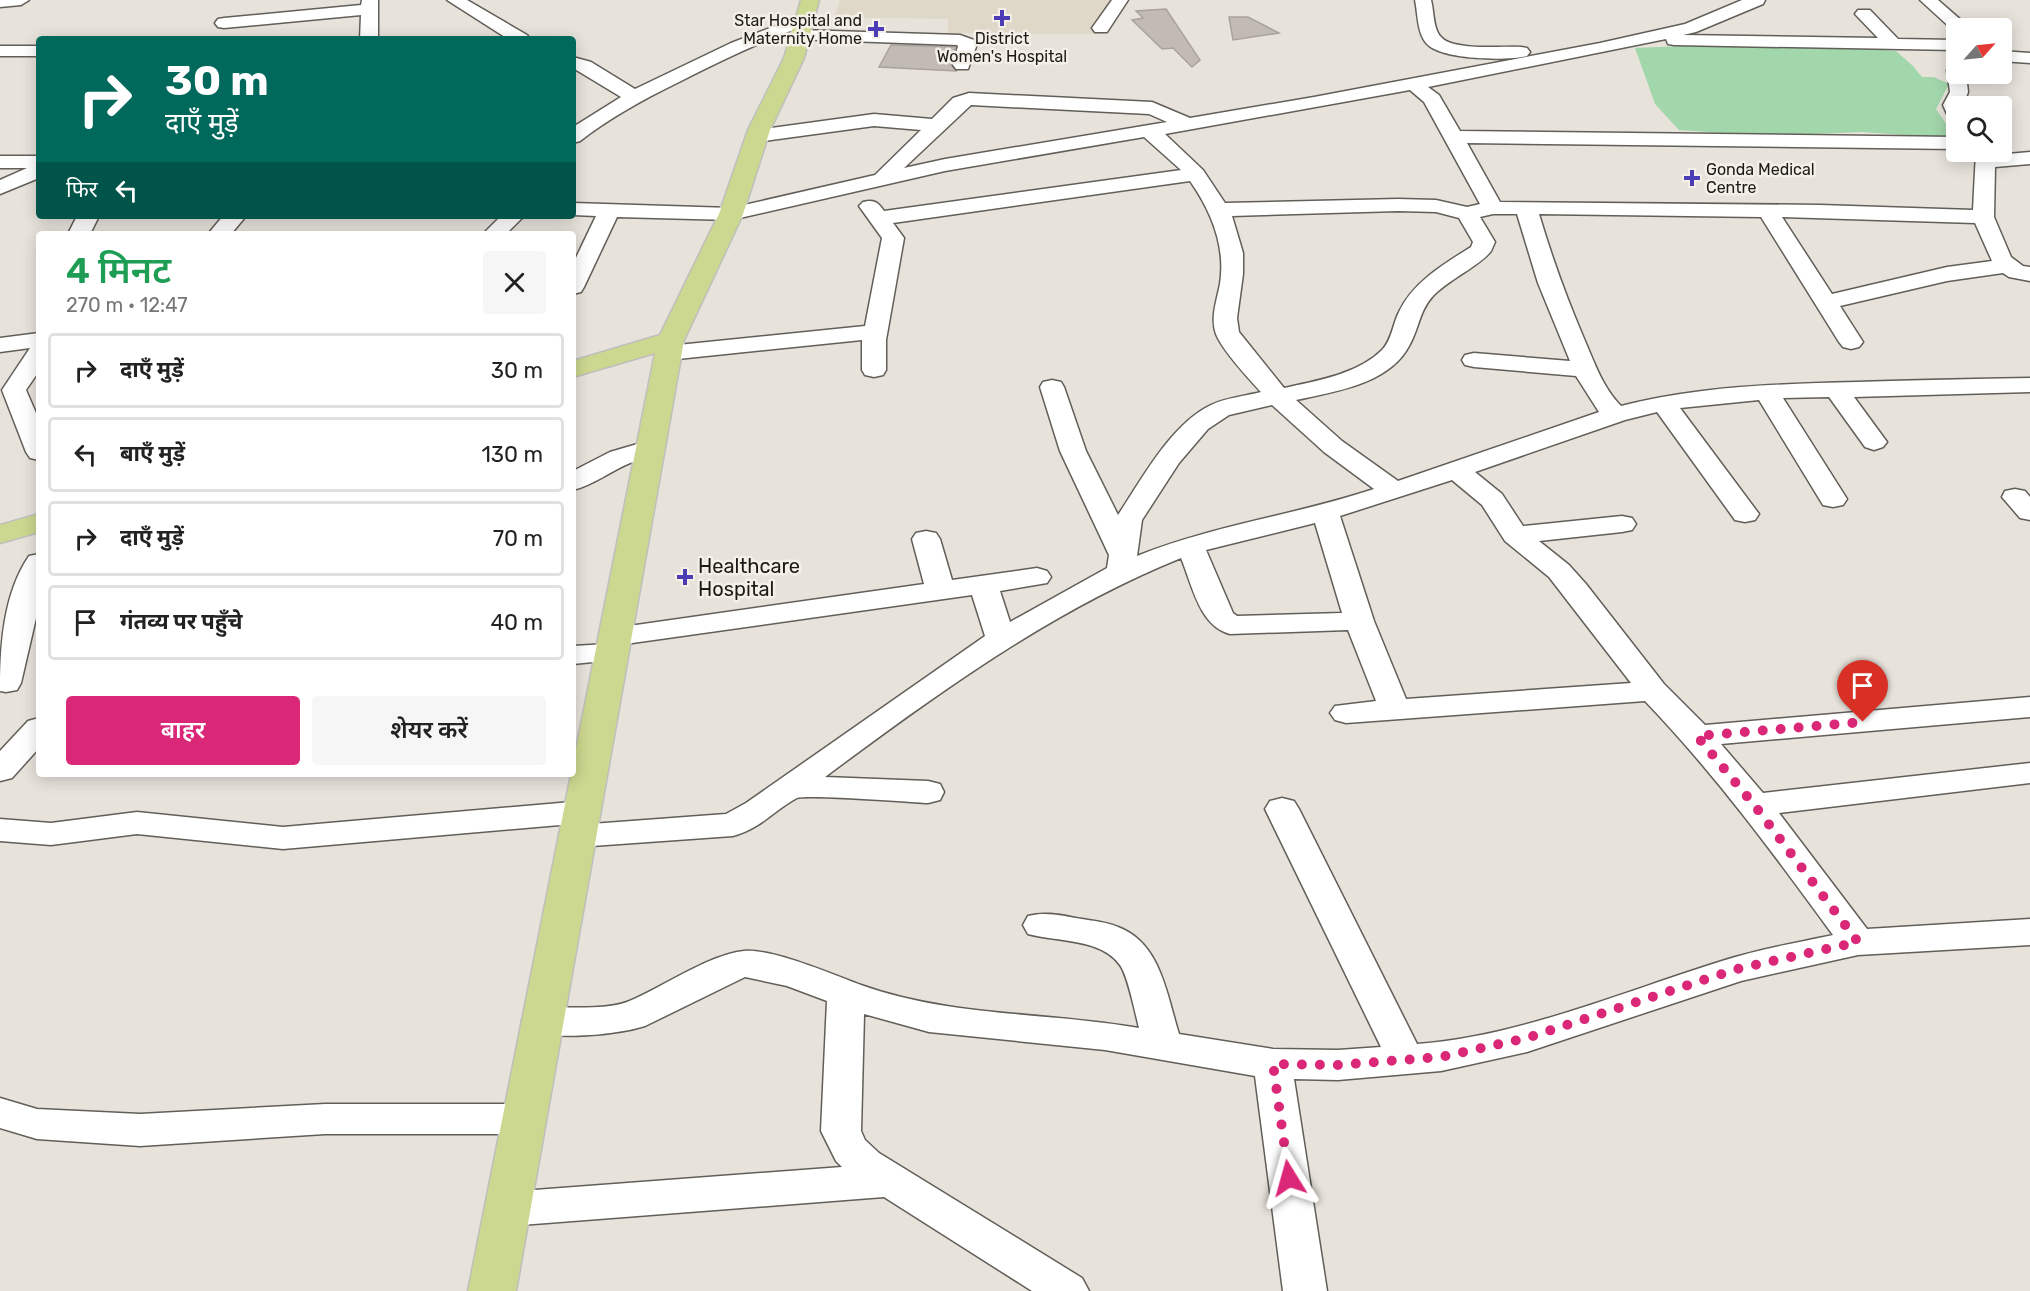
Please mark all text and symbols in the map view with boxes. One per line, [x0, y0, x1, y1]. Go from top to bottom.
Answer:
marker: District Women's Hospital [993, 9, 1011, 27]
place label: Star Hospital and Maternity Home [734, 11, 862, 48]
north arrow [1946, 18, 2012, 84]
map controls [1946, 18, 2012, 162]
marker: Star Hospital and Maternity Home [867, 20, 885, 38]
place label: District Women's Hospital [937, 29, 1067, 66]
text: 30 m [165, 56, 269, 106]
icon: right [66, 60, 144, 138]
button: search [1946, 96, 2012, 162]
text: दाएँ मुड़ें [165, 107, 238, 139]
place label: Gonda Medical Centre [1706, 160, 1815, 197]
marker: Gonda Medical Centre [1683, 169, 1701, 187]
icon: left [110, 174, 143, 207]
text: फिर [66, 176, 98, 203]
text: 4 मिनट [66, 249, 171, 292]
button: close [483, 251, 546, 314]
text: 270 m · 12:47 [66, 293, 188, 317]
icon: right [69, 354, 102, 387]
text: दाएँ मुड़ें [120, 356, 184, 383]
text: 30 m [491, 357, 543, 384]
icon: left [69, 438, 102, 471]
text: बाएँ मुड़ें [120, 440, 185, 467]
text: 130 m [481, 441, 543, 468]
icon: right [69, 522, 102, 555]
text: दाएँ मुड़ें [120, 524, 184, 551]
text: 70 m [493, 525, 543, 552]
place label: Healthcare Hospital [698, 554, 800, 601]
marker: Healthcare Hospital [676, 568, 694, 586]
icon: arrive [69, 606, 102, 639]
text: गंतव्य पर पहुँचे [120, 608, 242, 635]
text: 40 m [490, 609, 543, 636]
pin [1837, 660, 1888, 722]
icon: arrive [1846, 669, 1879, 702]
button: बाहर [66, 696, 300, 765]
button: शेयर करें [312, 696, 546, 765]
position arrow [1257, 1146, 1321, 1210]

